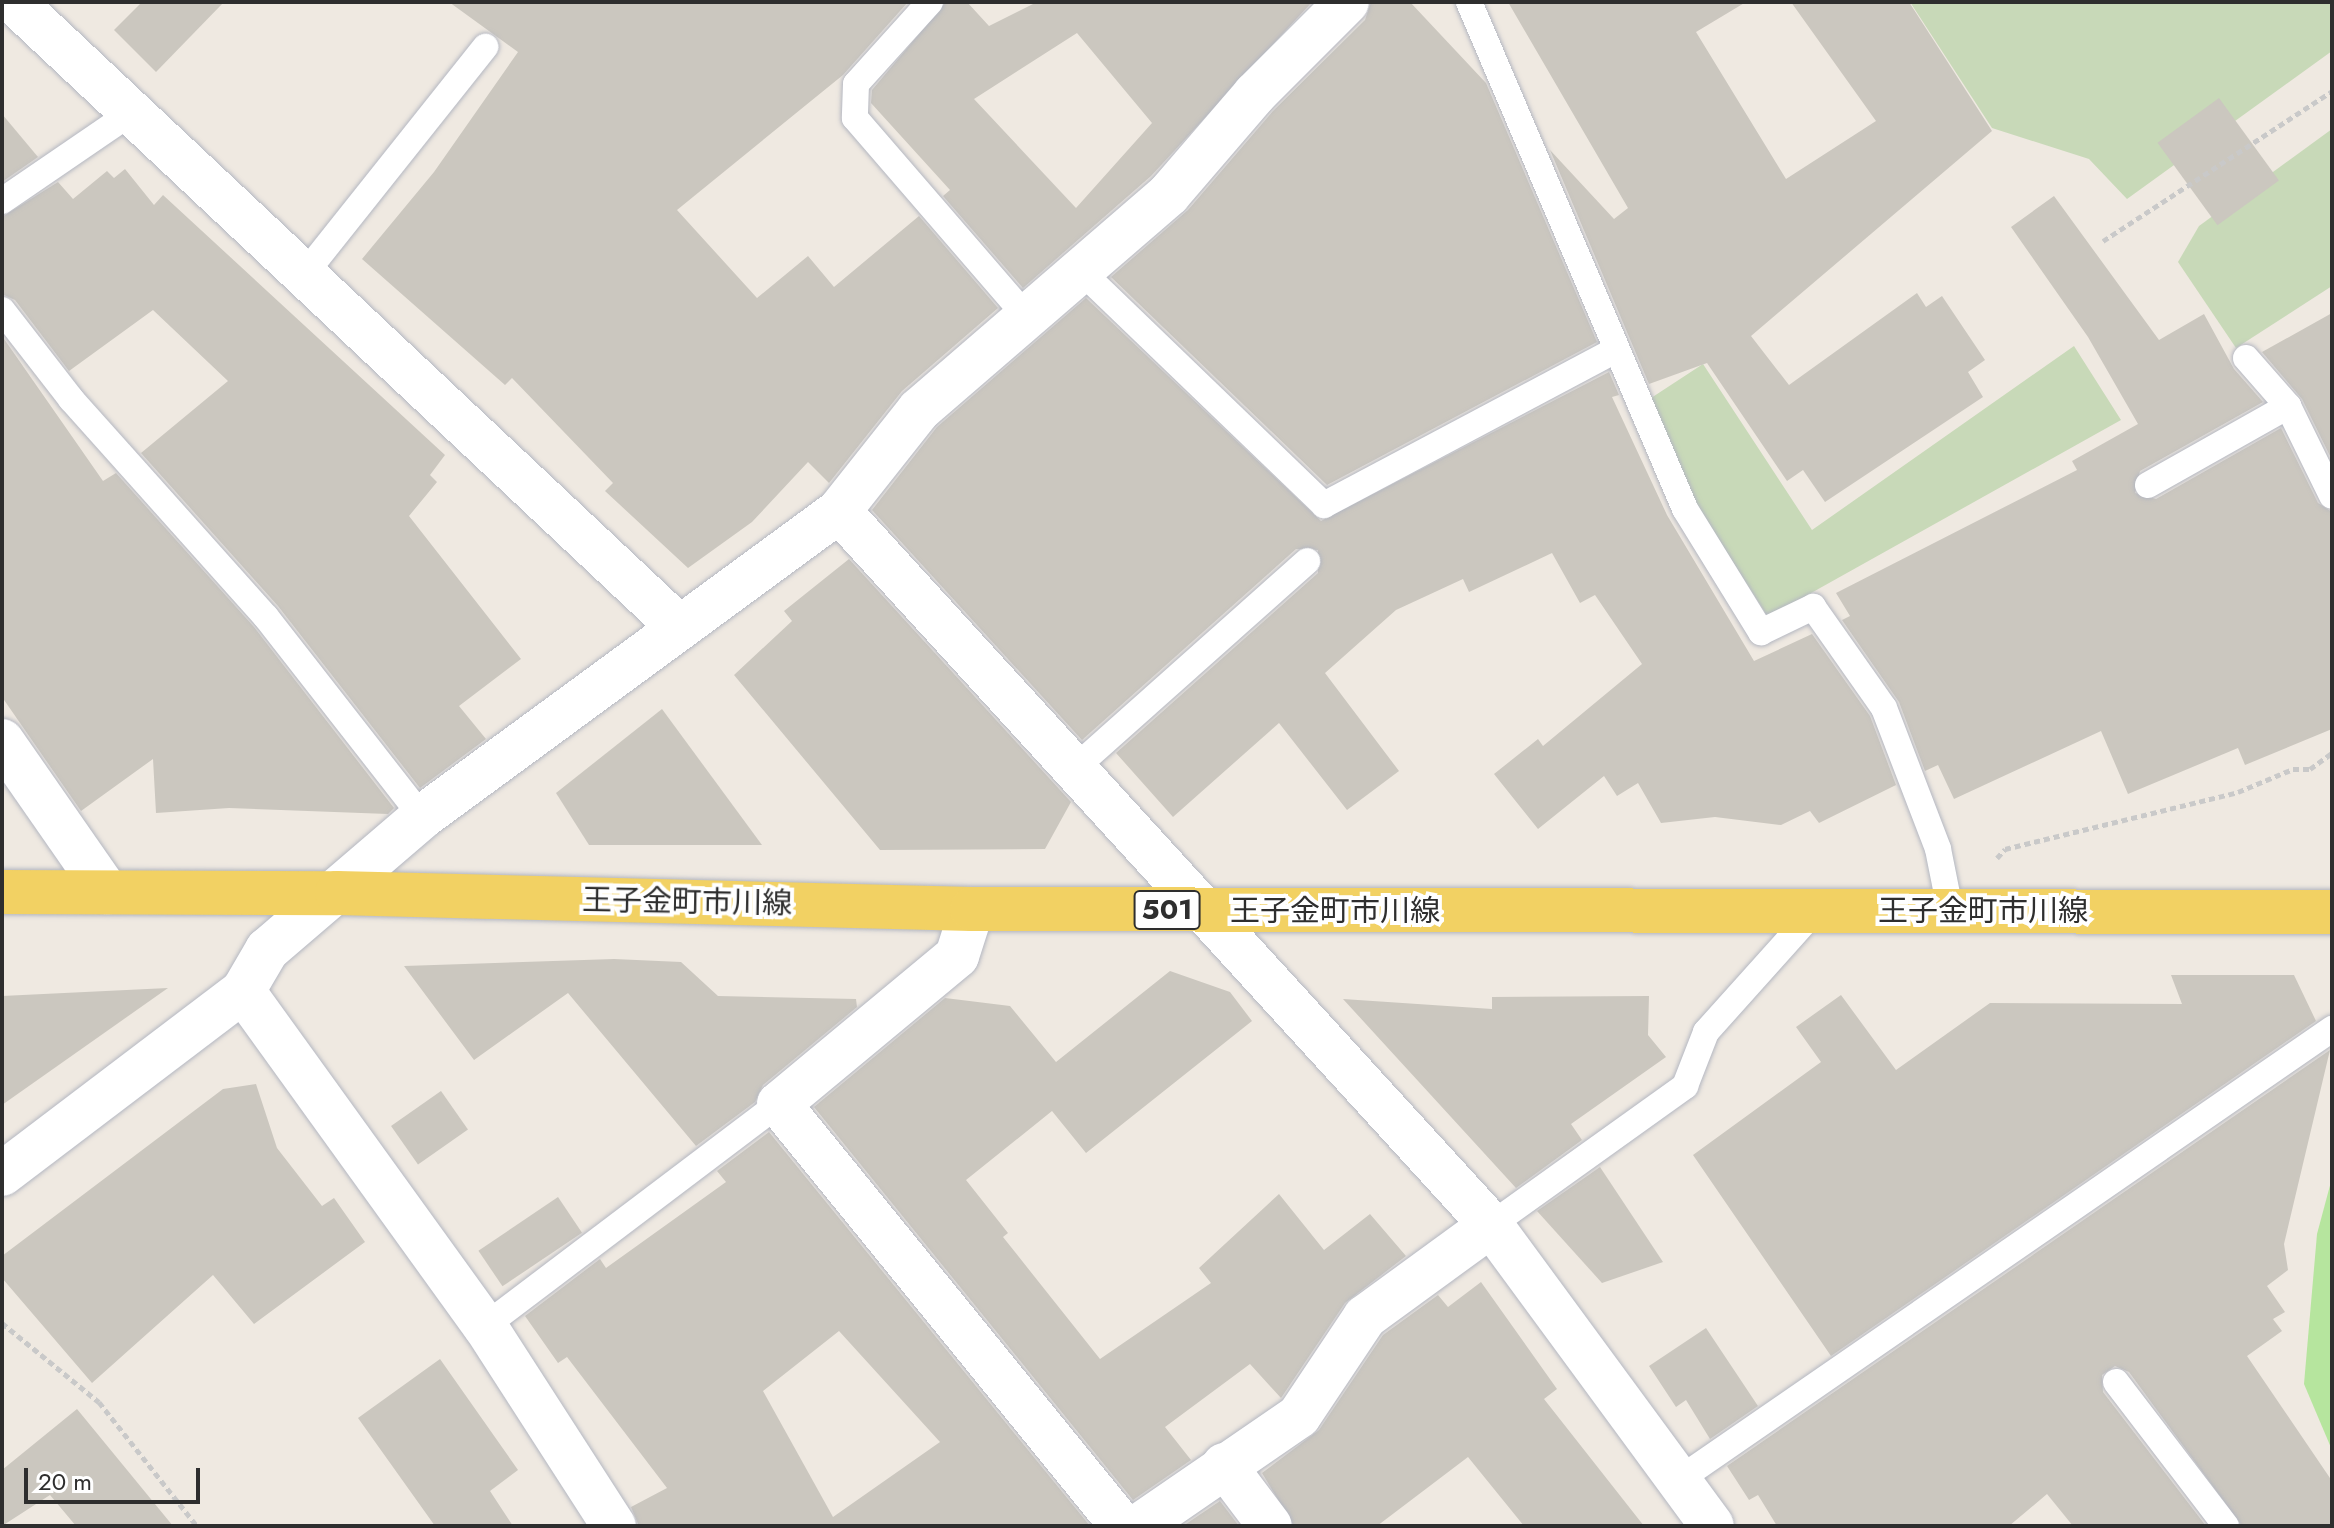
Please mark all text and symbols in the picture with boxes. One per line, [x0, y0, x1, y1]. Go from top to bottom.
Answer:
street label: 王子金町市川線 [582, 882, 792, 922]
road number: 501 [1133, 886, 1201, 934]
street label: 王子金町市川線 [1230, 893, 1440, 929]
street label: 王子金町市川線 [1878, 893, 2088, 929]
scale bar [28, 1452, 204, 1502]
text: 20 m [38, 1464, 92, 1499]

